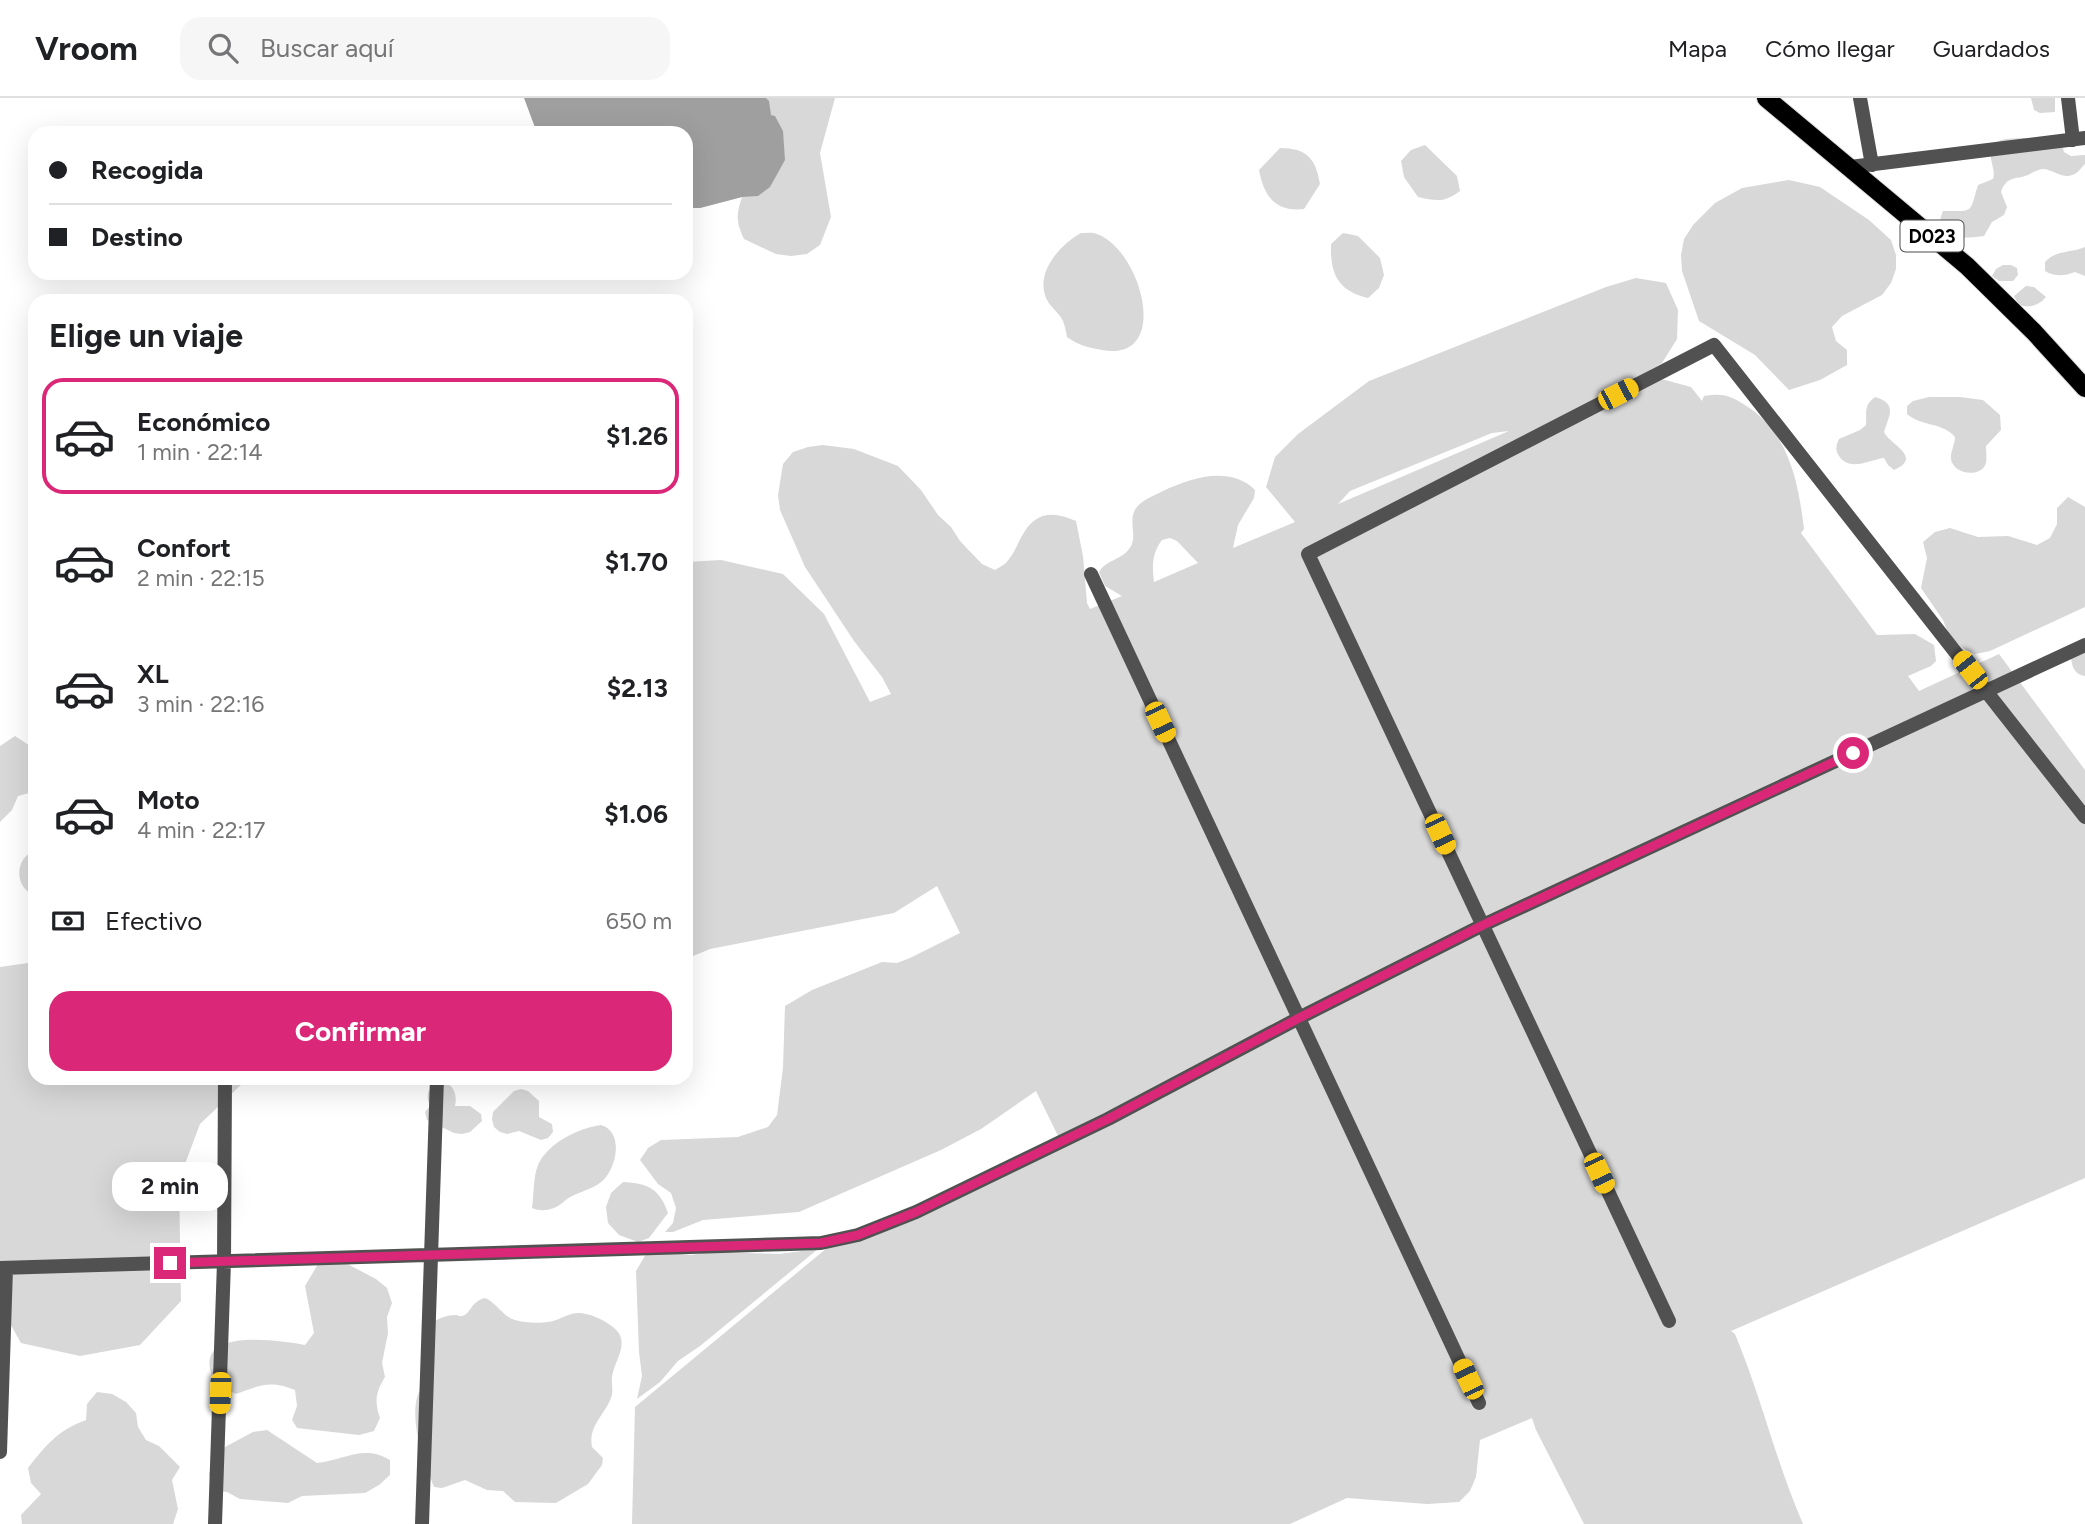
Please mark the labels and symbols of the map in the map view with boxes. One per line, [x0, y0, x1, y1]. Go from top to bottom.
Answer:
road number: D023 [1900, 220, 1964, 252]
car [1595, 375, 1642, 413]
car [1949, 647, 1992, 693]
car [1142, 699, 1179, 745]
route start [1837, 737, 1869, 769]
car [1422, 811, 1459, 857]
car [1581, 1150, 1618, 1196]
callout: 2 min [112, 1162, 228, 1210]
route end [154, 1247, 186, 1279]
car [1450, 1356, 1487, 1402]
car [209, 1372, 232, 1414]

